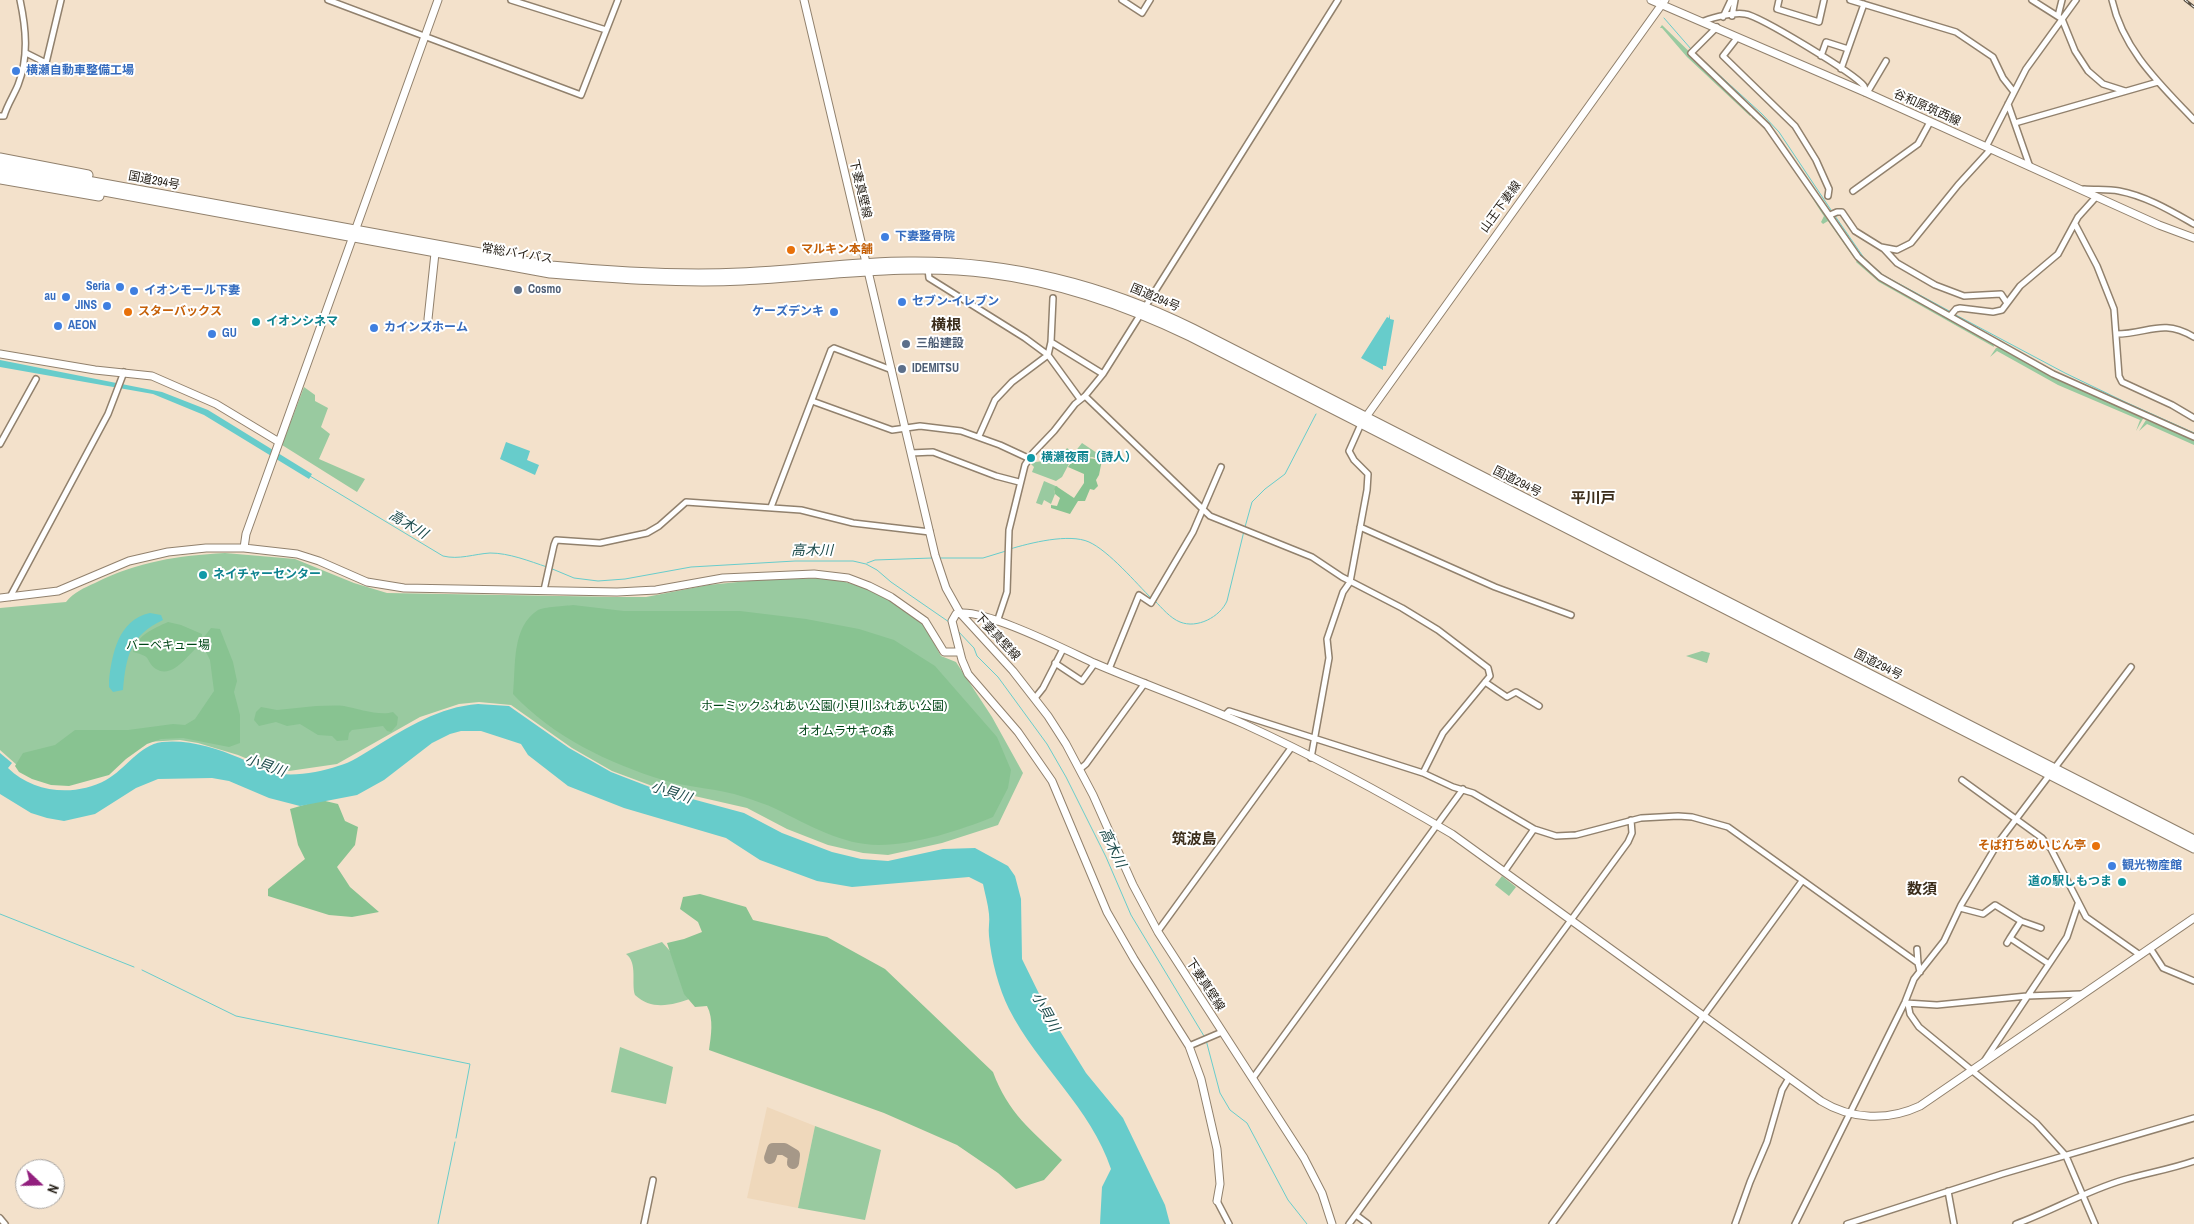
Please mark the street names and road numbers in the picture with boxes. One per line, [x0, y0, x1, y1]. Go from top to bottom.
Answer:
street label: 谷和原筑西線 [1891, 87, 1963, 129]
street label: 下妻真壁線 [846, 158, 874, 220]
street label: 国道294号 [127, 169, 181, 193]
street label: 山王下妻線 [1478, 178, 1524, 236]
street label: 常総バイパス [480, 241, 554, 267]
street label: 国道294号 [1128, 281, 1182, 315]
street label: 国道294号 [1490, 464, 1544, 500]
street label: 下妻真壁線 [971, 610, 1023, 664]
street label: 国道294号 [1851, 647, 1905, 683]
street label: 下妻真壁線 [1183, 956, 1227, 1014]

